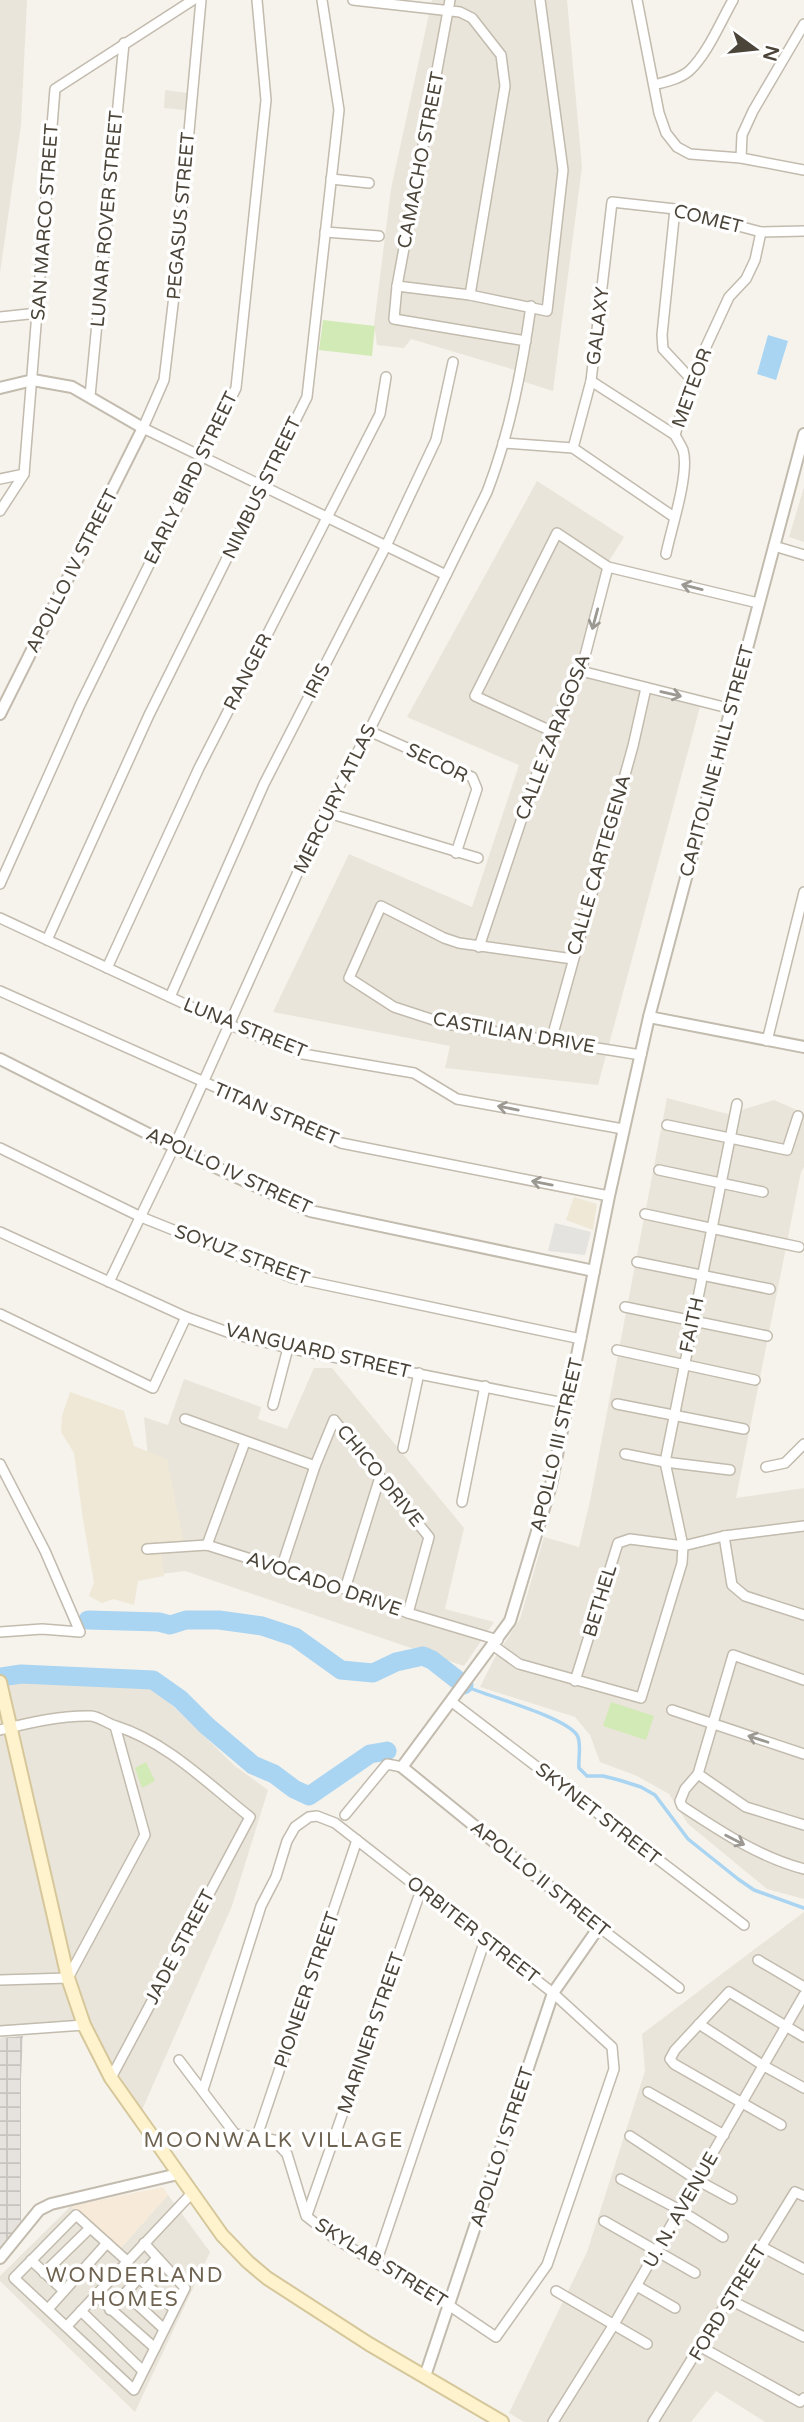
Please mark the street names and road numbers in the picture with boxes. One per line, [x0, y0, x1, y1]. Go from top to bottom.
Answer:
street label: CAMACHO STREET [393, 69, 449, 250]
street label: LUNAR ROVER STREET [87, 109, 127, 328]
street label: SAN MARCO STREET [27, 122, 63, 321]
street label: PEGASUS STREET [163, 131, 199, 301]
street label: COMET [671, 200, 745, 238]
street label: GALAXY [582, 286, 614, 366]
street label: METEOR [667, 345, 717, 431]
street label: EARLY BIRD STREET [140, 388, 243, 568]
street label: NIMBUS STREET [218, 413, 306, 563]
street label: APOLLO IV STREET [21, 485, 123, 656]
street label: RANGER [219, 630, 277, 714]
street label: CAPITOLINE HILL STREET [675, 642, 759, 879]
street label: CALLE ZARAGOSA [511, 651, 595, 823]
street label: IRIS [299, 660, 335, 702]
street label: MERCURY ATLAS [289, 721, 381, 877]
street label: SECOR [403, 739, 471, 787]
street label: CALLE CARTEGENA [563, 772, 635, 958]
street label: LUNA STREET [180, 993, 310, 1063]
street label: CASTILIAN DRIVE [431, 1008, 597, 1058]
street label: TITAN STREET [210, 1078, 342, 1150]
street label: APOLLO IV STREET [143, 1123, 316, 1219]
street label: SOYUZ STREET [172, 1220, 313, 1290]
street label: FAITH [675, 1295, 709, 1355]
street label: VANGUARD STREET [223, 1319, 413, 1383]
street label: APOLLO III STREET [526, 1356, 588, 1534]
street label: CHICO DRIVE [332, 1421, 428, 1531]
street label: AVOCADO DRIVE [244, 1547, 404, 1621]
street label: BETHEL [579, 1562, 621, 1640]
street label: SKYNET STREET [531, 1758, 665, 1870]
street label: APOLLO II STREET [466, 1816, 614, 1942]
street label: ORBITER STREET [403, 1872, 544, 1989]
street label: JADE STREET [141, 1886, 220, 2008]
street label: PIONEER STREET [270, 1909, 344, 2071]
street label: MARINER STREET [333, 1949, 409, 2117]
street label: APOLLO I STREET [466, 2064, 538, 2230]
street label: U. N. AVENUE [639, 2148, 723, 2272]
street label: SKYLAB STREET [311, 2214, 451, 2313]
street label: FORD STREET [685, 2241, 771, 2365]

